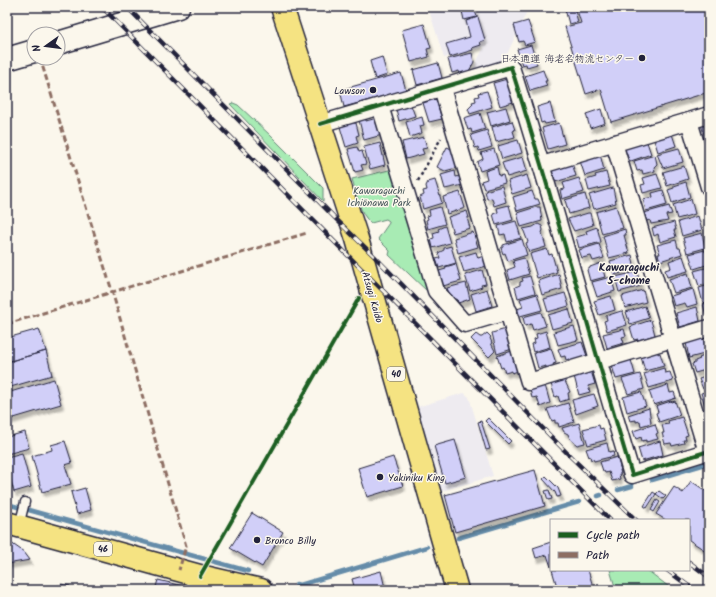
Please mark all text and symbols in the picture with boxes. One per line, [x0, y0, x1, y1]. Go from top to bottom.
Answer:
north arrow [26, 26, 66, 66]
text: N [28, 43, 47, 54]
place label: 日本通運 海老名物流センター [500, 51, 634, 67]
marker: 日本通運 海老名物流センター [637, 53, 647, 63]
place label: Lawson [334, 83, 365, 99]
marker: Lawson [368, 85, 378, 95]
park label: Kawaraguchi Ichiōnawa Park [347, 183, 411, 211]
district label: Kawaraguchi 5-chome [599, 259, 660, 290]
street label: Atsugi Kaido [357, 270, 387, 325]
road number: 40 [387, 367, 405, 381]
place label: Yakiniku King [388, 470, 445, 486]
marker: Yakiniku King [375, 472, 385, 482]
legend [550, 519, 690, 571]
text: Cycle path [586, 526, 640, 545]
place label: Bronco Billy [265, 533, 316, 549]
marker: Bronco Billy [252, 535, 262, 545]
road number: 46 [94, 542, 112, 556]
text: Path [586, 546, 609, 565]

